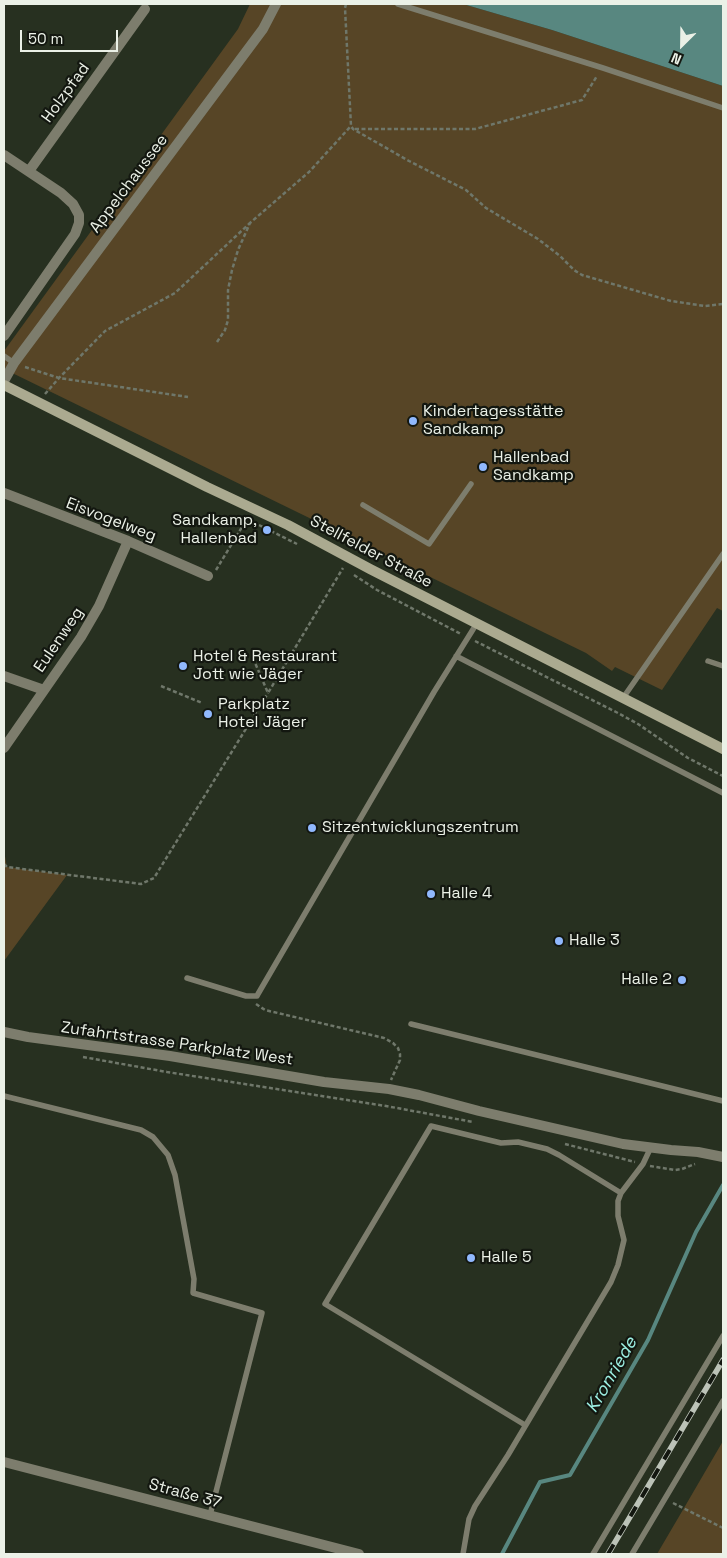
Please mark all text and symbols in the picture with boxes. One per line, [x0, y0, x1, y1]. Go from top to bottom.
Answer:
scale bar [22, 20, 120, 52]
north arrow [657, 20, 707, 70]
text: 50 m [28, 29, 63, 48]
text: N [668, 49, 684, 69]
street label: Holzpfad [38, 60, 94, 126]
street label: Appelchaussee [86, 131, 172, 237]
place label: Kindertagesstätte Sandkamp [423, 402, 564, 440]
marker: Kindertagesstätte Sandkamp [407, 415, 419, 427]
place label: Hallenbad Sandkamp [493, 448, 574, 486]
marker: Hallenbad Sandkamp [477, 461, 489, 473]
street label: Eisvogelweg [63, 494, 159, 546]
place label: Sandkamp, Hallenbad [172, 511, 257, 549]
street label: Stellfelder Straße [307, 512, 435, 592]
marker: Sandkamp, Hallenbad [261, 524, 273, 536]
street label: Eulenweg [30, 604, 88, 676]
place label: Hotel & Restaurant Jott wie Jäger [193, 647, 337, 685]
marker: Hotel & Restaurant Jott wie Jäger [177, 660, 189, 672]
place label: Parkplatz Hotel Jäger [218, 695, 307, 733]
marker: Parkplatz Hotel Jäger [202, 708, 214, 720]
place label: Sitzentwicklungszentrum [322, 818, 519, 838]
marker: Sitzentwicklungszentrum [306, 822, 318, 834]
place label: Halle 4 [441, 884, 492, 904]
marker: Halle 4 [425, 888, 437, 900]
place label: Halle 3 [569, 931, 620, 951]
marker: Halle 3 [553, 935, 565, 947]
place label: Halle 2 [621, 970, 672, 990]
marker: Halle 2 [676, 974, 688, 986]
street label: Zufahrtstrasse Parkplatz West [60, 1018, 294, 1070]
place label: Halle 5 [481, 1248, 532, 1268]
marker: Halle 5 [465, 1252, 477, 1264]
water label: Kronriede [582, 1333, 642, 1417]
street label: Straße 37 [147, 1475, 223, 1513]

